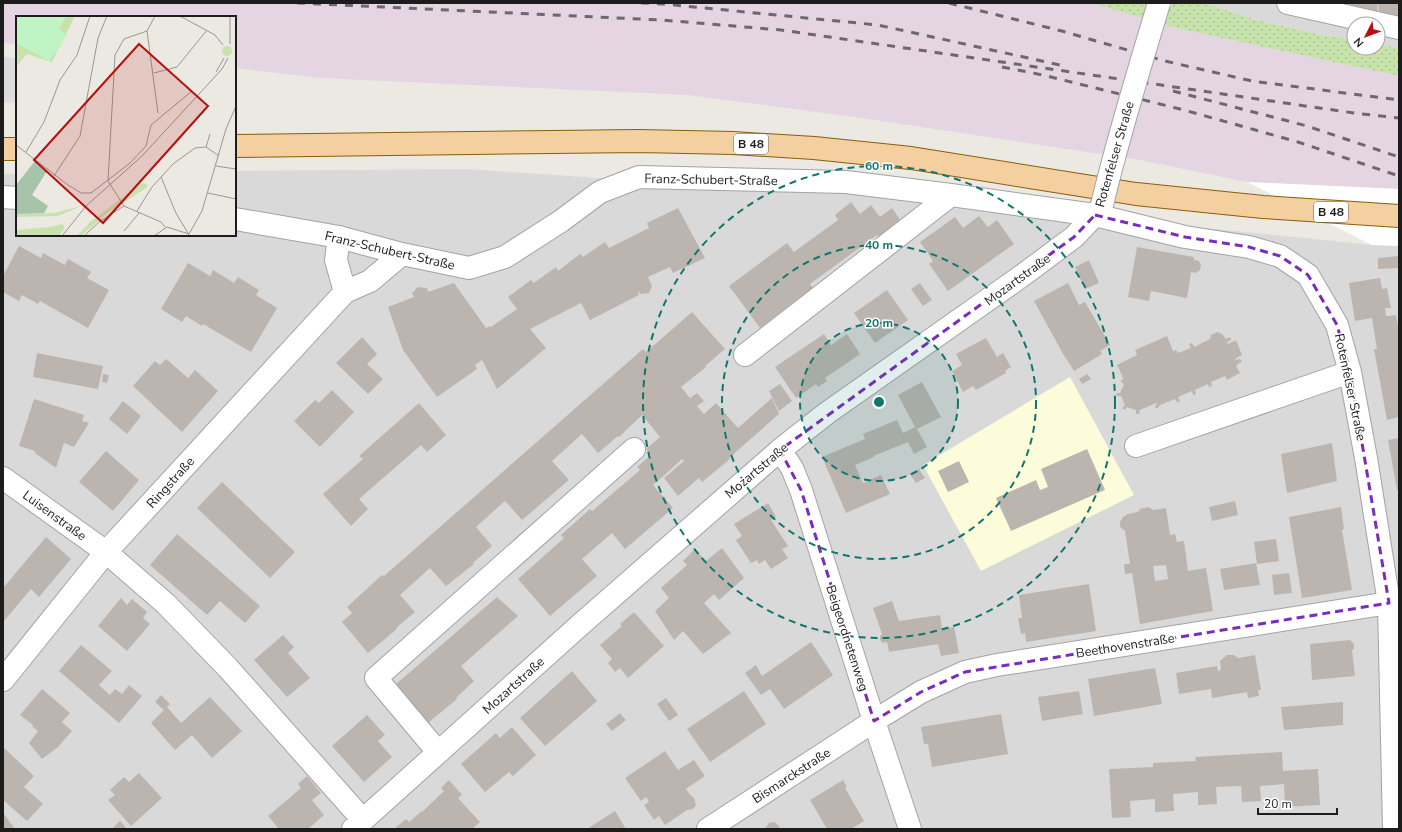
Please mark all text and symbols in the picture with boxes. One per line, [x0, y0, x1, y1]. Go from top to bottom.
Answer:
inset map [16, 16, 236, 236]
north arrow [1346, 16, 1386, 56]
text: N [1351, 34, 1367, 50]
street label: Rotenfelser Straße [1091, 99, 1139, 209]
road number: B 48 [734, 134, 768, 154]
text: 60 m [865, 158, 893, 174]
street label: Franz-Schubert-Straße [644, 170, 778, 190]
road number: B 48 [1314, 202, 1348, 222]
street label: Franz-Schubert-Straße [323, 227, 457, 275]
text: 40 m [865, 237, 893, 253]
street label: Mozartstraße [981, 250, 1054, 310]
text: 20 m [865, 315, 893, 331]
street label: Rotenfelser Straße [1330, 332, 1370, 443]
centre of rings [872, 395, 886, 409]
street label: Mozartstraße [721, 439, 792, 503]
street label: Ringstraße [143, 453, 199, 512]
street label: Luisenstraße [19, 487, 90, 545]
street label: Beigeordnetenweg [821, 583, 873, 694]
street label: Beethovenstraße [1075, 629, 1176, 663]
street label: Mozartstraße [479, 653, 549, 718]
street label: Bismarckstraße [749, 744, 834, 808]
scale bar [1258, 790, 1337, 816]
text: 20 m [1264, 796, 1292, 812]

